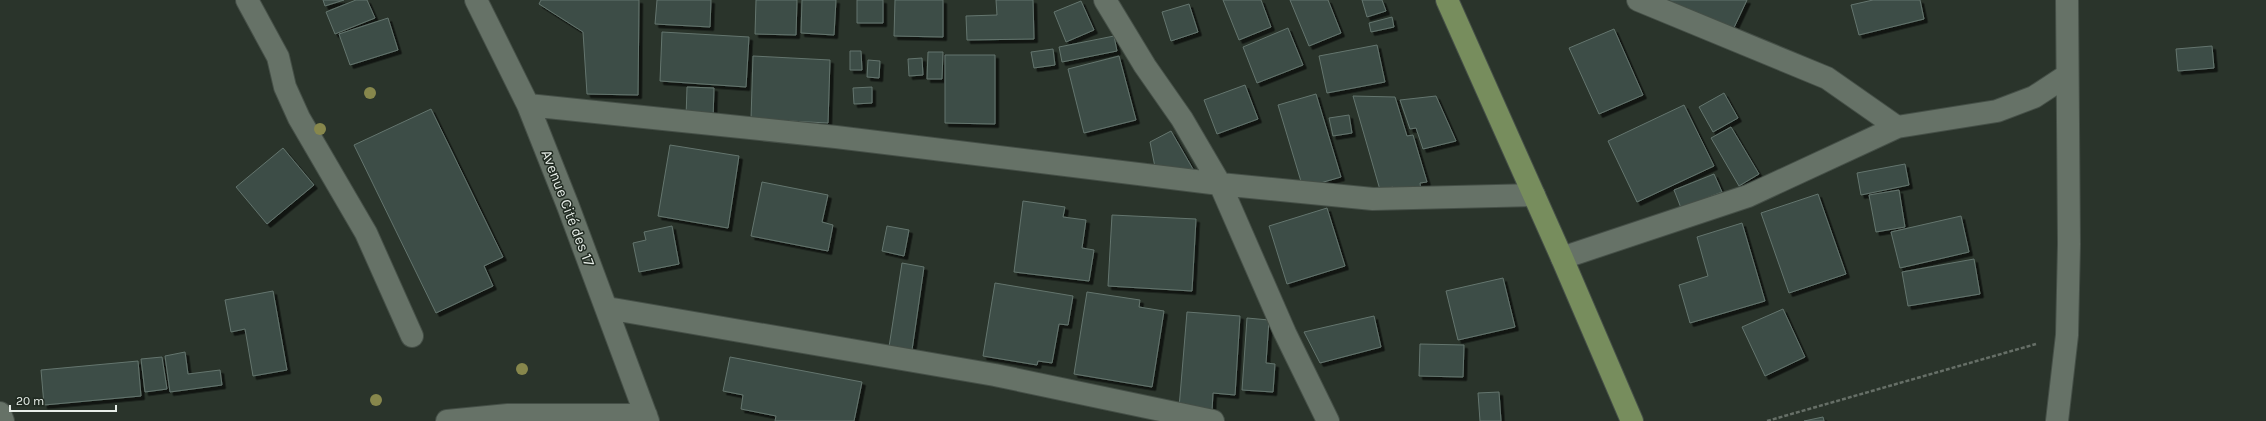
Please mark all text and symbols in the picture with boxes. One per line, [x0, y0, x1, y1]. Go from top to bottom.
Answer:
street label: Avenue Cité des 17 [537, 147, 599, 269]
scale bar [10, 387, 116, 413]
text: 20 m [16, 394, 44, 408]

